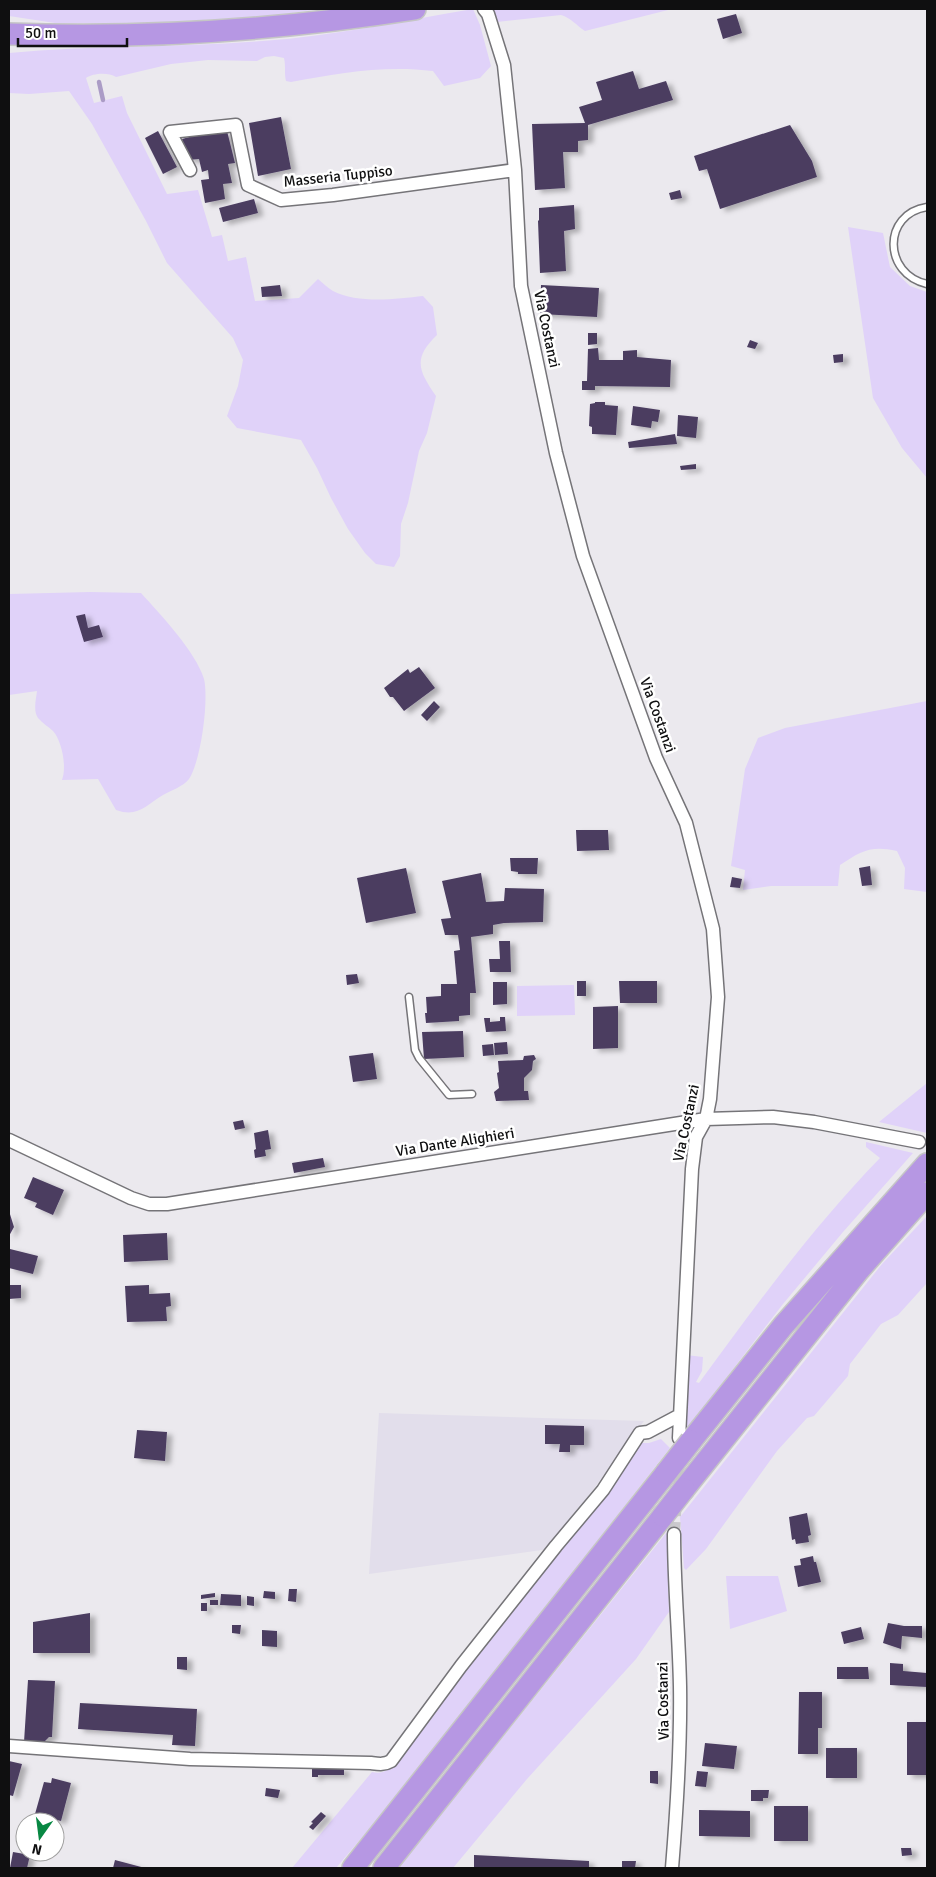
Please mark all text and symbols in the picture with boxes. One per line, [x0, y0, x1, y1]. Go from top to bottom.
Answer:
scale bar [18, 15, 126, 47]
text: 50 m [25, 24, 56, 42]
street label: Masseria Tuppiso [282, 161, 394, 191]
street label: Via Costanzi [530, 289, 564, 369]
street label: Via Costanzi [636, 675, 680, 755]
street label: Via Costanzi [669, 1083, 703, 1163]
street label: Via Dante Alighieri [394, 1124, 516, 1160]
street label: Via Costanzi [653, 1661, 673, 1741]
north arrow [15, 1812, 65, 1862]
text: N [30, 1840, 44, 1859]

